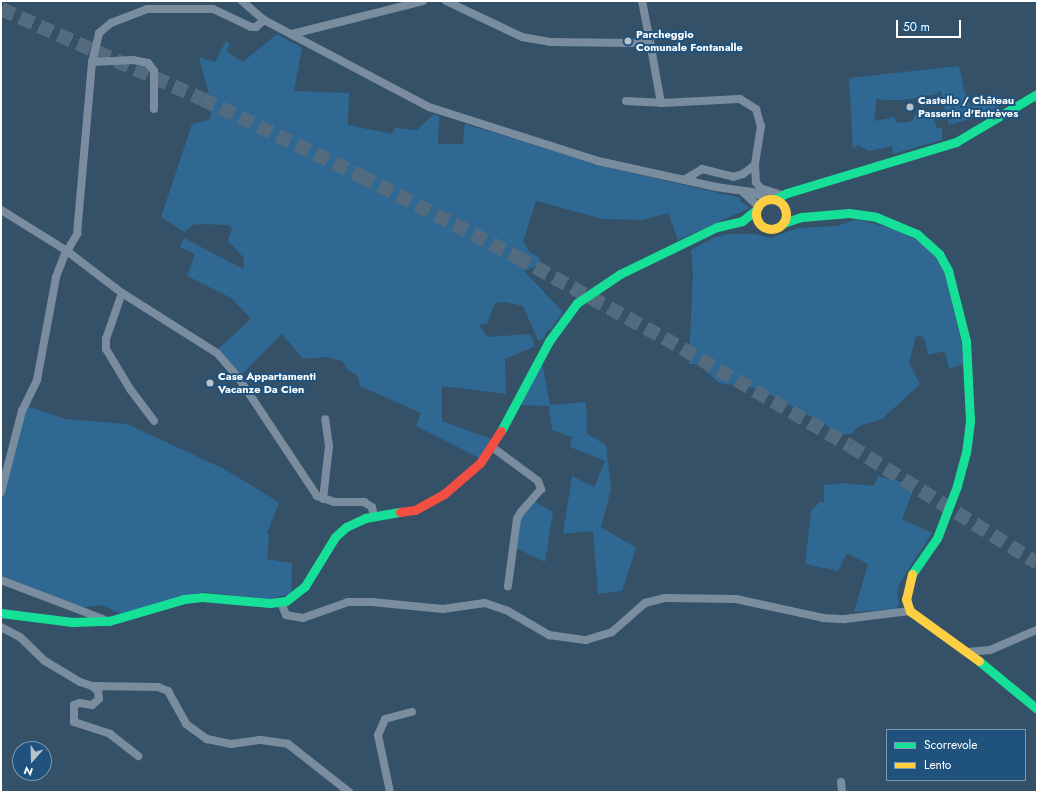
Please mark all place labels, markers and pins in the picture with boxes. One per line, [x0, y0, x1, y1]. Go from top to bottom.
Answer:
place label: Parcheggio Comunale Fontanalle [636, 28, 743, 54]
marker: Parcheggio Comunale Fontanalle [623, 36, 633, 46]
place label: Castello / Château Passerin d'Entrèves [918, 94, 1018, 120]
marker: Castello / Château Passerin d'Entrèves [905, 102, 915, 112]
place label: Case Appartamenti Vacanze Da Cien [218, 370, 316, 396]
marker: Case Appartamenti Vacanze Da Cien [205, 378, 215, 388]

